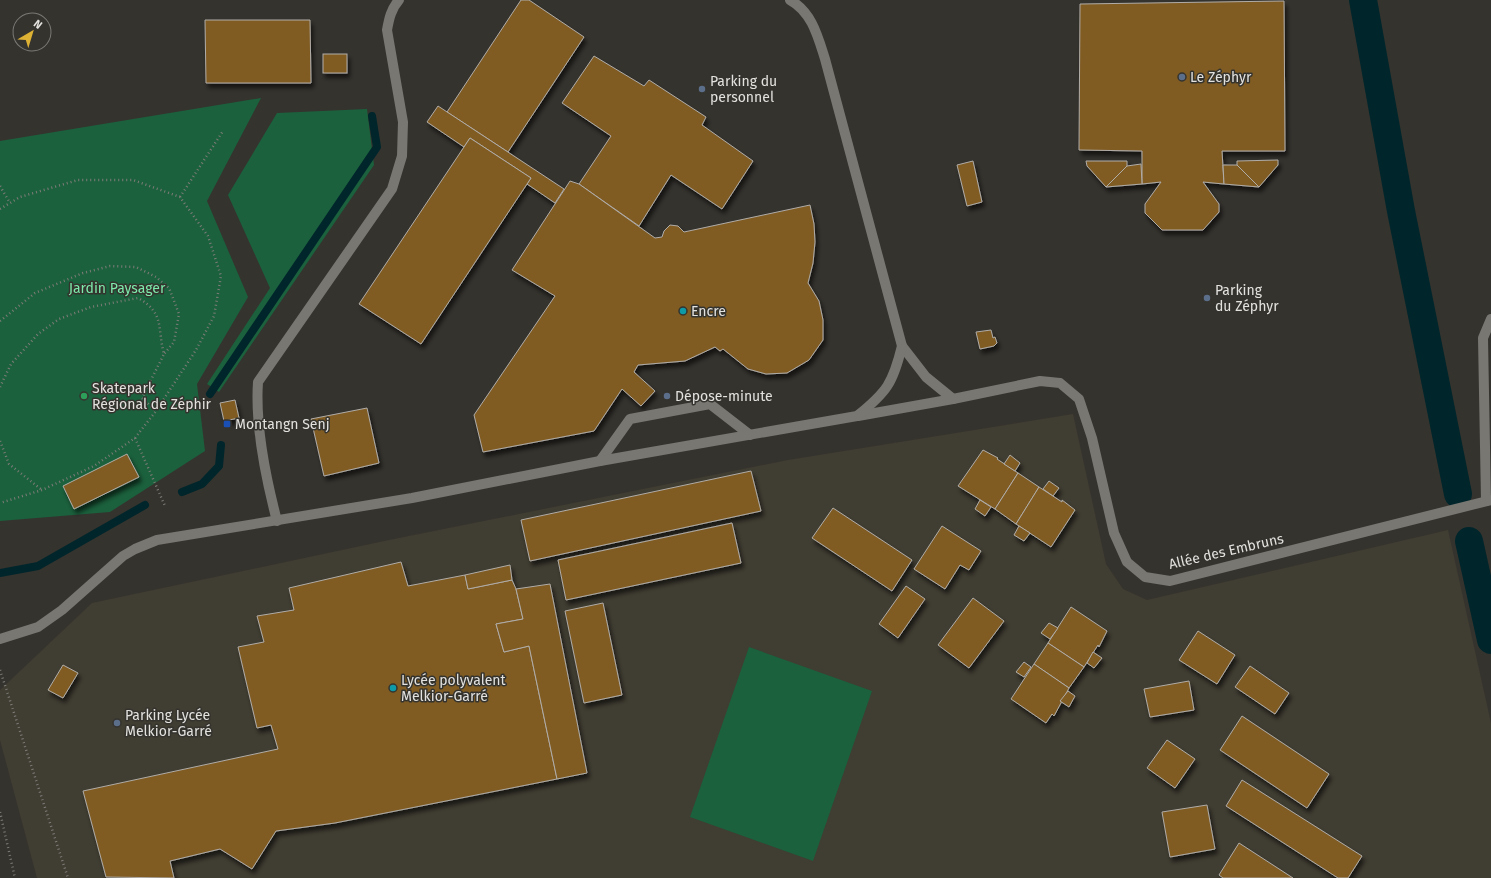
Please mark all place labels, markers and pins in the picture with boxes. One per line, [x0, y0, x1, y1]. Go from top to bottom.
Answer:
place label: Le Zéphyr [1190, 69, 1252, 86]
marker: Le Zéphyr [1177, 72, 1187, 82]
place label: Parking du personnel [710, 73, 777, 106]
marker: Parking du personnel [697, 84, 707, 94]
place label: Parking du Zéphyr [1215, 282, 1279, 315]
marker: Parking du Zéphyr [1202, 293, 1212, 303]
place label: Encre [691, 303, 726, 320]
marker: Encre [678, 306, 688, 316]
place label: Skatepark Régional de Zéphir [92, 380, 212, 413]
place label: Dépose-minute [675, 388, 773, 405]
marker: Skatepark Régional de Zéphir [79, 391, 89, 401]
marker: Dépose-minute [662, 391, 672, 401]
place label: Montangn Senj [235, 416, 330, 433]
marker: Montangn Senj [222, 419, 232, 429]
place label: Lycée polyvalent Melkior-Garré [401, 672, 507, 705]
marker: Lycée polyvalent Melkior-Garré [388, 683, 398, 693]
place label: Parking Lycée Melkior-Garré [125, 707, 212, 740]
marker: Parking Lycée Melkior-Garré [112, 718, 122, 728]

